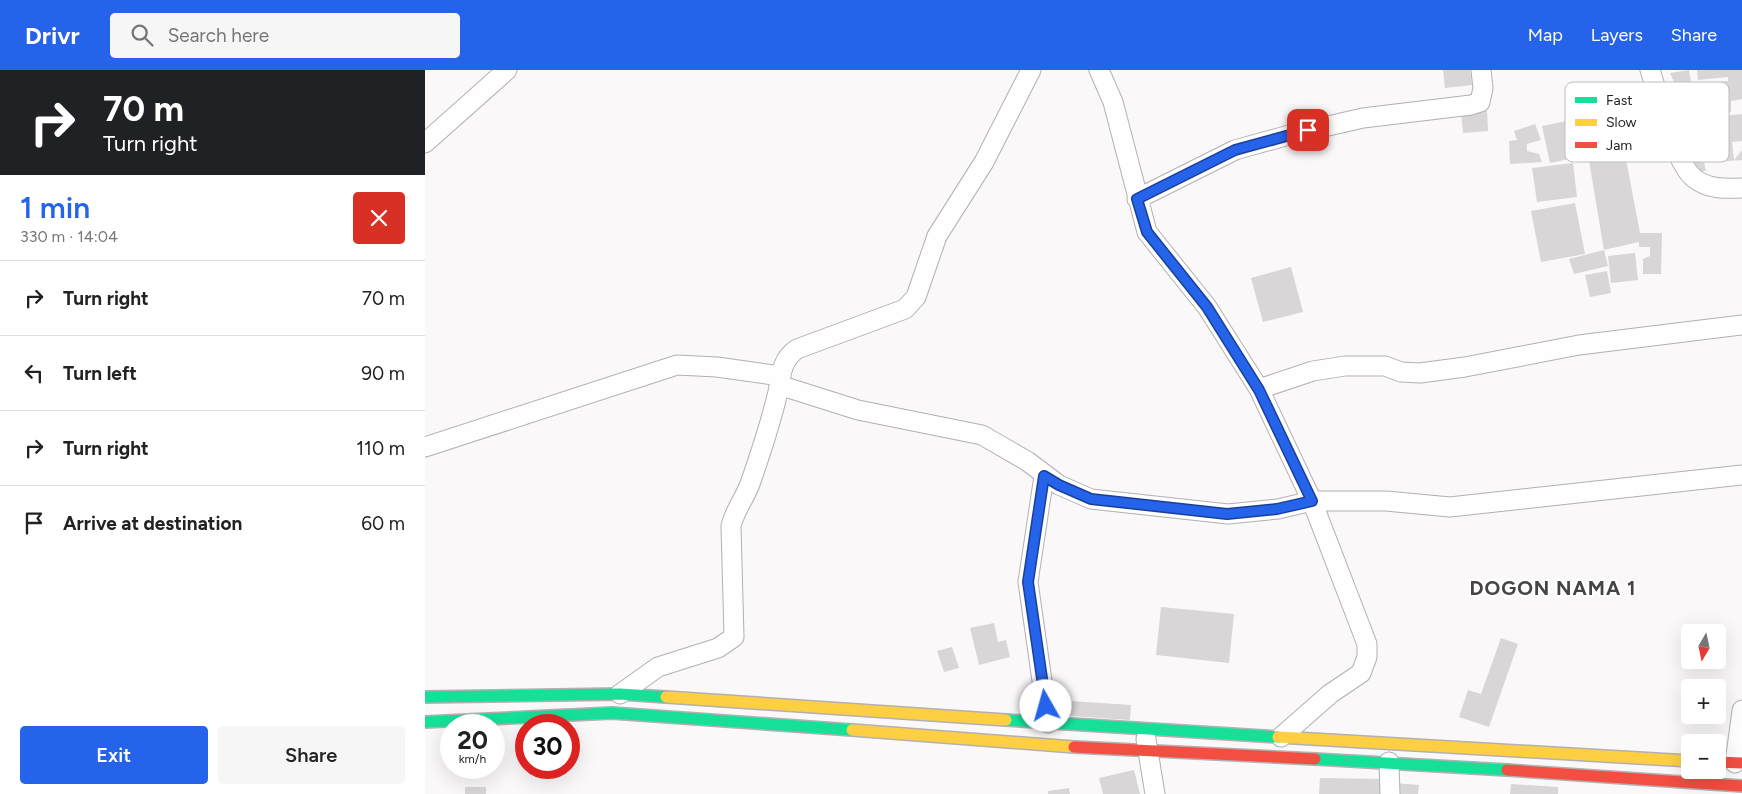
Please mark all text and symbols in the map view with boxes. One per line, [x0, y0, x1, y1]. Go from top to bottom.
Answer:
search box [110, 13, 460, 58]
text: Drivr [25, 21, 80, 50]
icon: search [128, 21, 156, 49]
text: Search here [168, 24, 269, 47]
text: Map [1528, 24, 1563, 46]
text: Layers [1591, 24, 1643, 46]
text: Share [1671, 24, 1717, 46]
legend [1565, 82, 1729, 162]
text: 70 m [103, 88, 184, 130]
icon: right [20, 90, 85, 155]
text: Fast [1606, 92, 1632, 109]
pin [1287, 109, 1329, 151]
text: Slow [1606, 114, 1637, 131]
icon: arrive [1294, 116, 1322, 144]
text: Turn right [103, 130, 198, 157]
text: Jam [1606, 137, 1632, 154]
text: 1 min [20, 189, 90, 226]
button: close [353, 192, 405, 244]
text: 330 m · 14:04 [20, 227, 118, 246]
icon: right [20, 284, 48, 312]
text: Turn right [63, 287, 149, 310]
text: 70 m [362, 287, 405, 310]
icon: left [20, 359, 48, 387]
text: Turn left [63, 362, 137, 385]
text: 90 m [361, 362, 405, 385]
icon: right [20, 434, 48, 462]
text: Turn right [63, 437, 149, 460]
text: 110 m [356, 437, 405, 460]
icon: arrive [20, 509, 48, 537]
text: Arrive at destination [63, 512, 242, 535]
text: 60 m [361, 512, 405, 535]
district label: DOGON NAMA 1 [1470, 576, 1636, 600]
north arrow [1681, 624, 1726, 669]
map controls [1681, 624, 1726, 779]
position arrow [1019, 679, 1071, 731]
button: + [1681, 679, 1726, 724]
speed limit sign: 30 [515, 714, 580, 779]
text: 20 [457, 725, 488, 755]
button: Exit [20, 726, 208, 784]
button: Share [218, 726, 405, 784]
button: − [1681, 734, 1726, 779]
text: km/h [459, 752, 486, 766]

